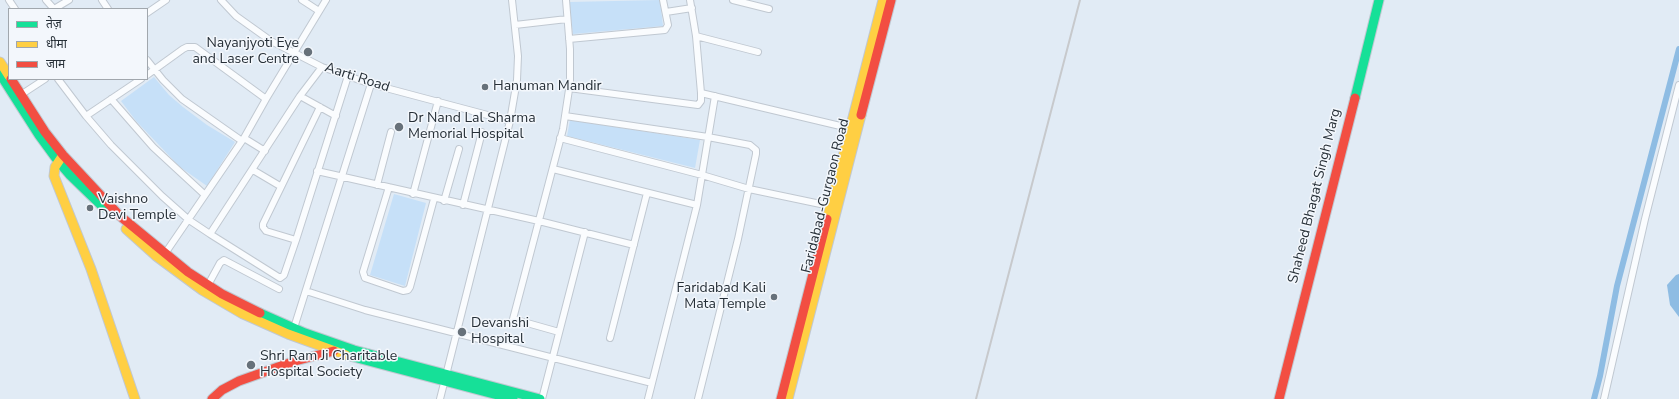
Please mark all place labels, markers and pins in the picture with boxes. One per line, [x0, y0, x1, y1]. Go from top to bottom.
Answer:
place label: Nayanjyoti Eye and Laser Centre [192, 36, 299, 68]
marker: Nayanjyoti Eye and Laser Centre [302, 46, 314, 58]
place label: Hanuman Mandir [493, 79, 602, 95]
marker: Hanuman Mandir [480, 82, 490, 92]
place label: Dr Nand Lal Sharma Memorial Hospital [408, 111, 536, 144]
marker: Dr Nand Lal Sharma Memorial Hospital [393, 121, 405, 133]
place label: Vaishno Devi Temple [98, 192, 176, 224]
marker: Vaishno Devi Temple [85, 203, 95, 213]
place label: Faridabad Kali Mata Temple [676, 281, 766, 314]
marker: Faridabad Kali Mata Temple [769, 292, 779, 302]
place label: Devanshi Hospital [471, 316, 529, 348]
marker: Devanshi Hospital [456, 326, 468, 338]
place label: Shri Ram Ji Charitable Hospital Society [260, 349, 397, 382]
marker: Shri Ram Ji Charitable Hospital Society [245, 359, 257, 371]

